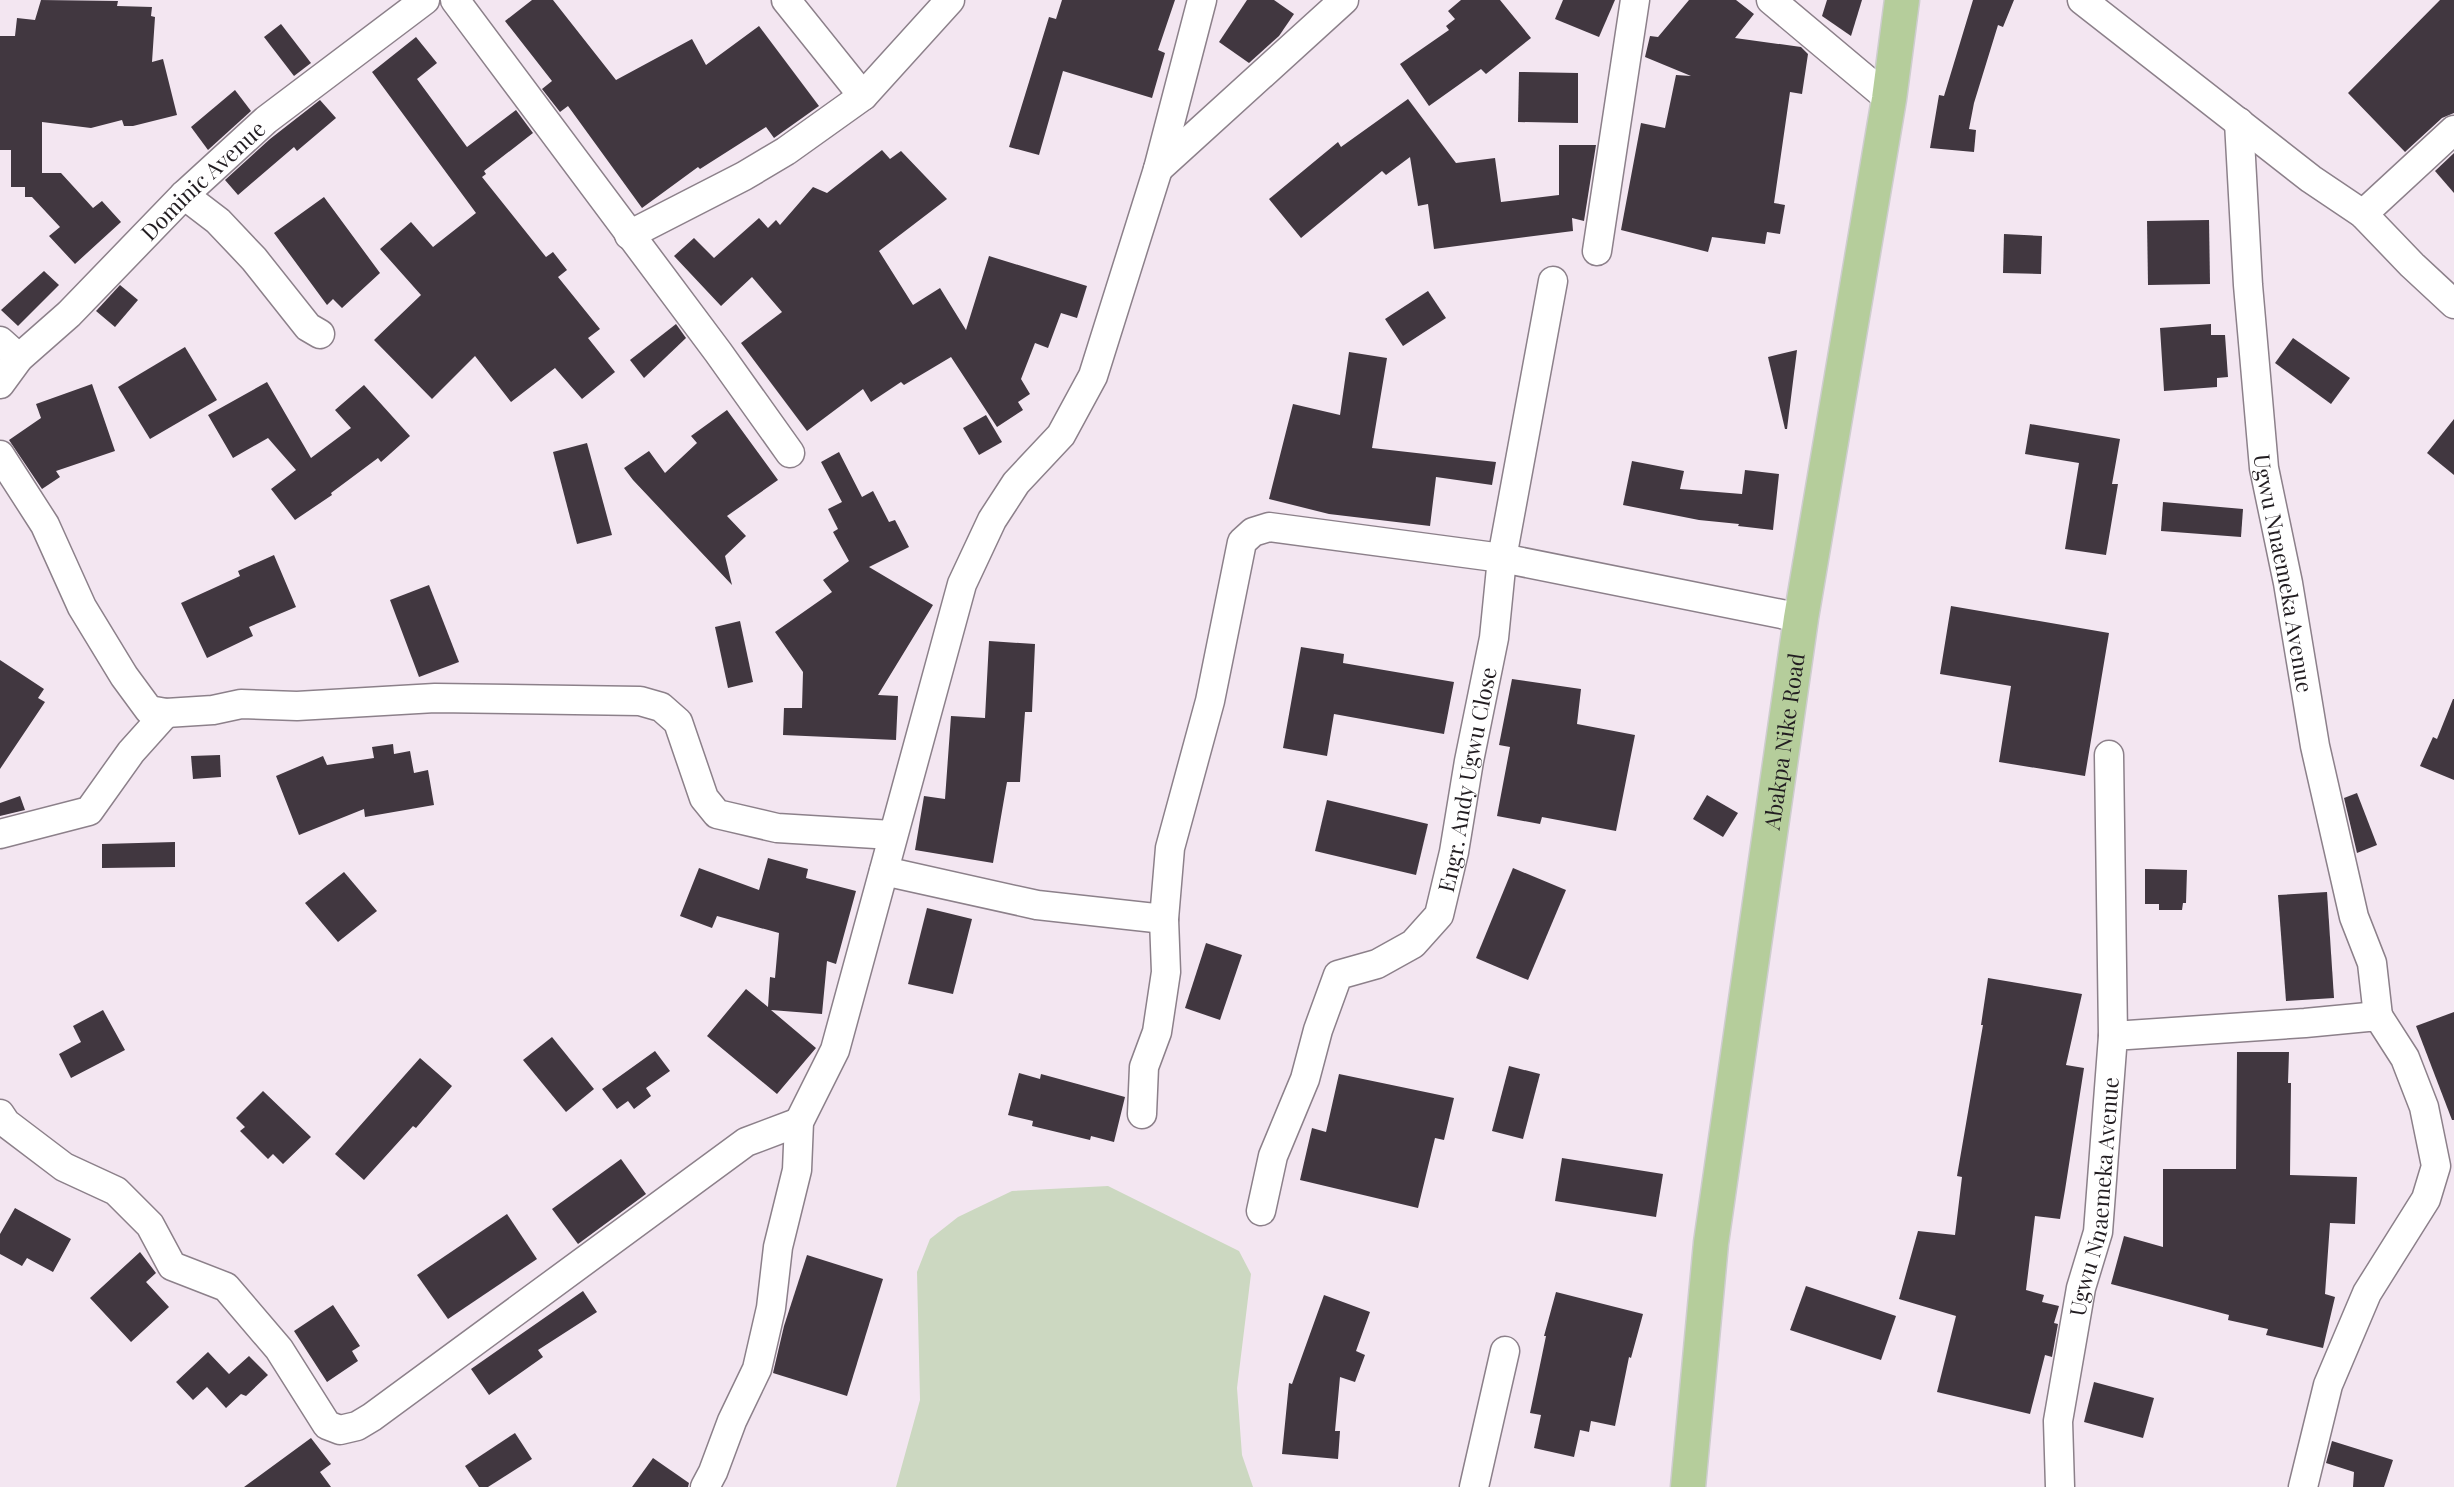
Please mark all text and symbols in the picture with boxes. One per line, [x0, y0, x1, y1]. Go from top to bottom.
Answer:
street label: Dominic Avenue [134, 113, 271, 246]
street label: Ugwu Nnaemeka Avenue [2248, 453, 2321, 695]
street label: Abakpa Nike Road [1756, 651, 1811, 833]
street label: Engr. Andy Ugwu Close [1430, 664, 1503, 895]
street label: Ugwu Nnaemeka Avenue [2061, 1076, 2125, 1318]

